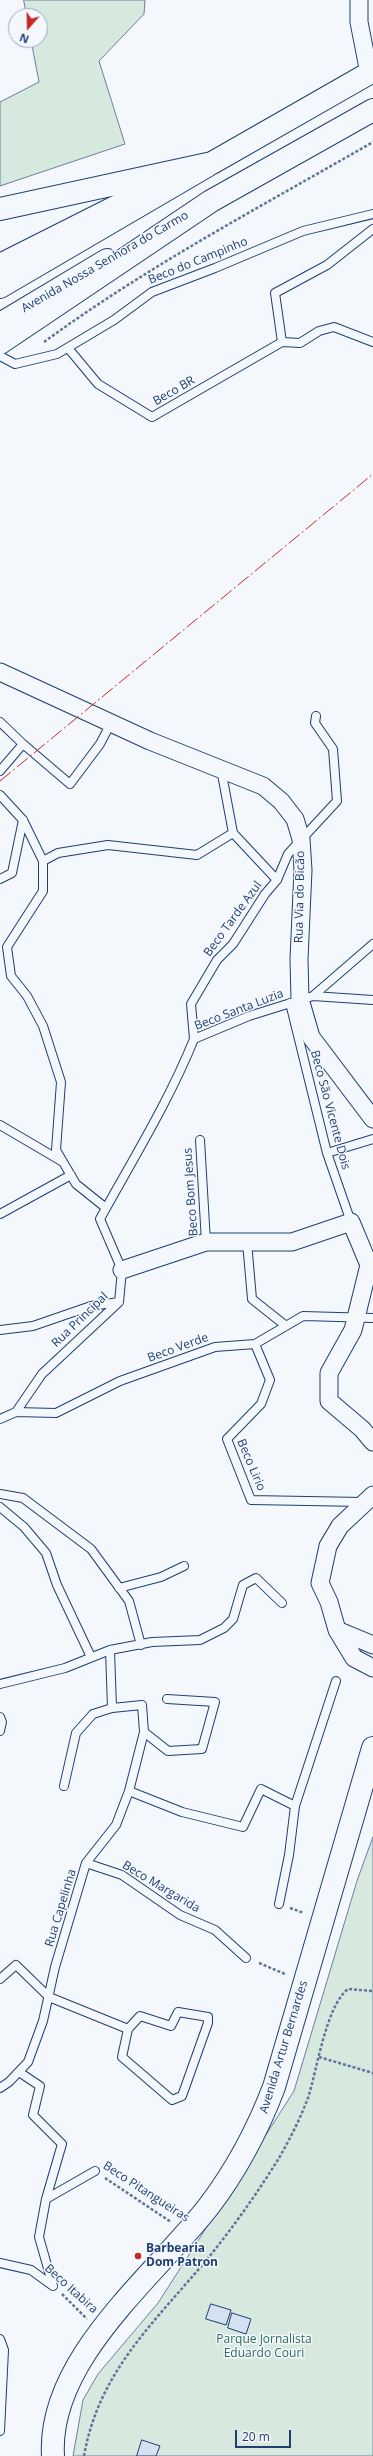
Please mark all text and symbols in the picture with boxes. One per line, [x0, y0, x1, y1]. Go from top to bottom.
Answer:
north arrow [8, 8, 48, 48]
text: N [17, 30, 31, 47]
street label: Avenida Nossa Senhora do Carmo [19, 208, 191, 316]
street label: Beco do Campinho [146, 234, 250, 288]
street label: Beco BR [151, 373, 197, 409]
street label: Rua Via do Bicão [292, 851, 308, 943]
street label: Beco Tarde Azul [201, 879, 265, 959]
street label: Beco Santa Luzia [192, 986, 286, 1034]
street label: Beco São Vicente Dois [307, 1049, 353, 1171]
street label: Beco Bom Jesus [181, 1147, 201, 1237]
street label: Rua Principal [49, 1290, 111, 1350]
street label: Beco Verde [146, 1330, 210, 1366]
street label: Beco Lirio [234, 1437, 268, 1493]
street label: Beco Margarida [120, 1858, 202, 1916]
street label: Rua Capelinha [42, 1867, 80, 1949]
street label: Avenida Artur Bernardes [257, 1979, 311, 2115]
street label: Beco Pitangueiras [100, 2159, 192, 2225]
place label: Barbearia Dom Patron [146, 2242, 218, 2270]
marker: Barbearia Dom Patron [133, 2251, 143, 2261]
street label: Beco Itabira [41, 2261, 101, 2317]
park label: Parque Jornalista Eduardo Couri [216, 2333, 312, 2361]
scale bar [237, 2422, 293, 2448]
text: 20 m [242, 2428, 270, 2445]

